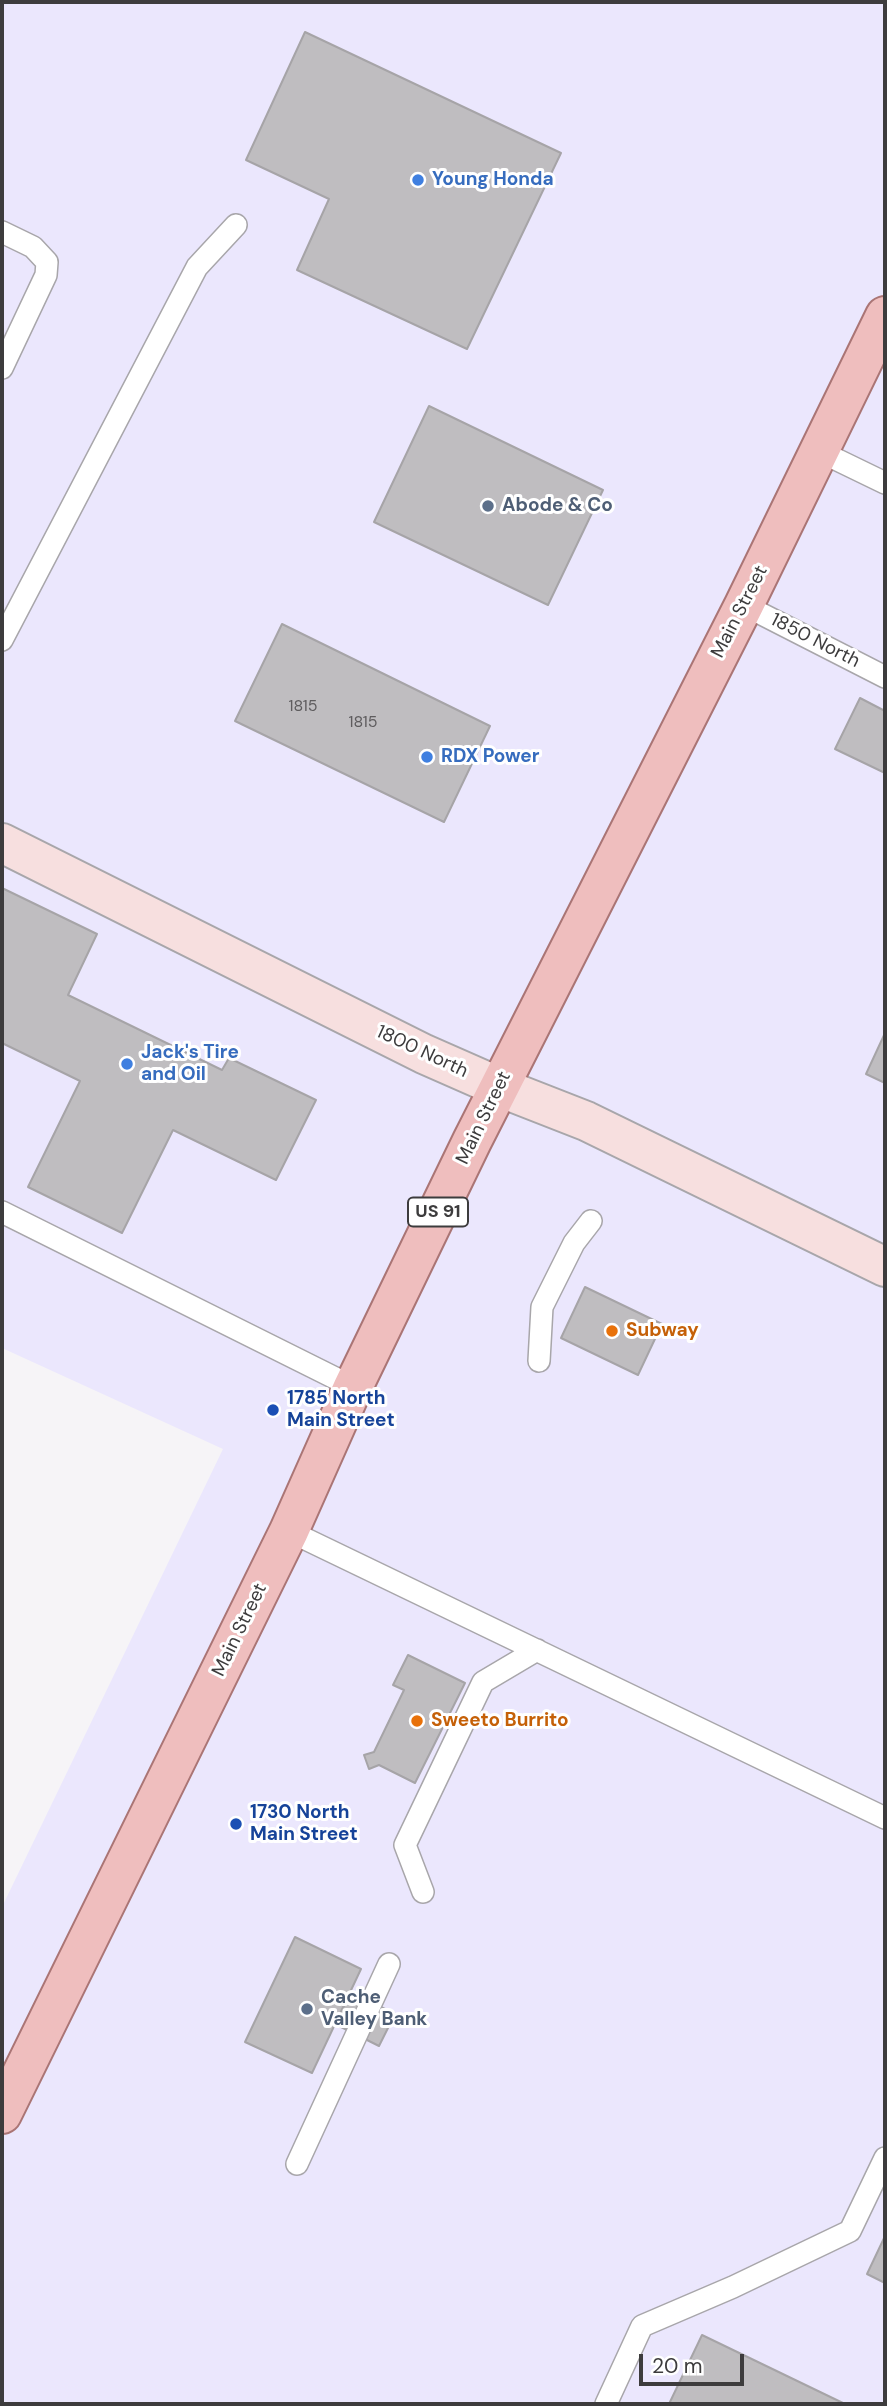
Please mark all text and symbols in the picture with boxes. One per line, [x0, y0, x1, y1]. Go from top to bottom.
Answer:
place label: Young Honda [432, 169, 554, 191]
marker: Young Honda [410, 172, 426, 188]
place label: Abode & Co [502, 495, 613, 517]
marker: Abode & Co [480, 498, 496, 514]
street label: Main Street [707, 562, 773, 662]
street label: 1850 North [767, 609, 863, 673]
house number: 1815 [288, 697, 318, 717]
house number: 1815 [348, 713, 378, 733]
place label: RDX Power [441, 746, 540, 768]
marker: RDX Power [419, 749, 435, 765]
street label: 1800 North [373, 1021, 471, 1083]
place label: Jack's Tire and Oil [141, 1042, 239, 1086]
marker: Jack's Tire and Oil [119, 1056, 135, 1072]
street label: Main Street [452, 1068, 516, 1168]
road number: US 91 [408, 1198, 468, 1226]
place label: Subway [626, 1320, 699, 1342]
marker: Subway [604, 1323, 620, 1339]
place label: 1785 North Main Street [287, 1388, 395, 1432]
marker: 1785 North Main Street [265, 1402, 281, 1418]
street label: Main Street [208, 1580, 272, 1680]
place label: Sweeto Burrito [431, 1710, 569, 1732]
marker: Sweeto Burrito [409, 1713, 425, 1729]
place label: 1730 North Main Street [250, 1802, 358, 1846]
marker: 1730 North Main Street [228, 1816, 244, 1832]
place label: Cache Valley Bank [321, 1987, 427, 2031]
marker: Cache Valley Bank [299, 2001, 315, 2017]
scale bar [642, 2340, 747, 2384]
text: 20 m [652, 2352, 703, 2380]

